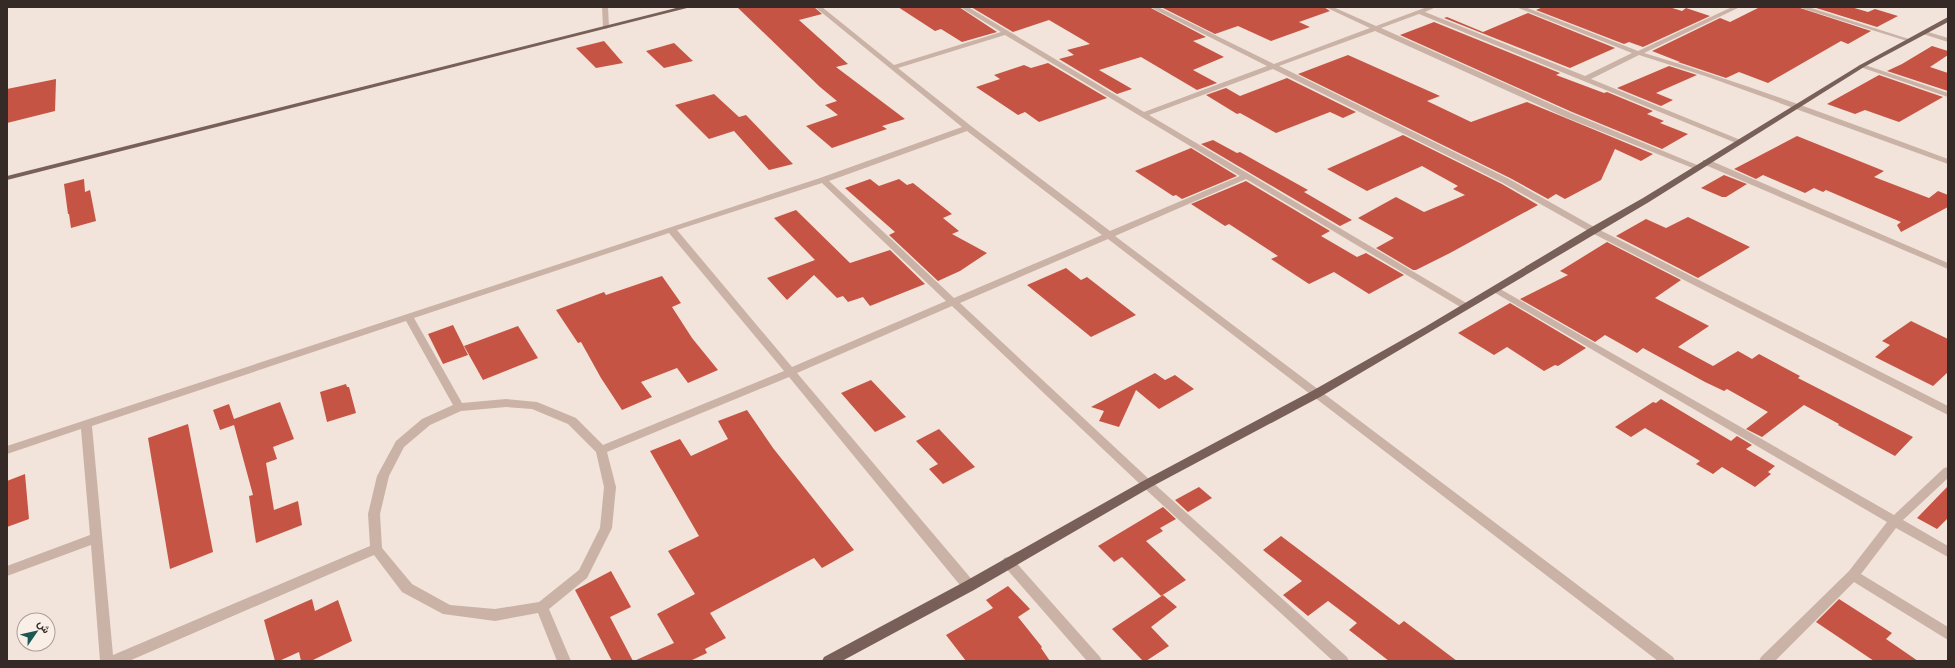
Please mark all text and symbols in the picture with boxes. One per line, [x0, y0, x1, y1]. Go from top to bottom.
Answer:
north arrow [16, 612, 56, 652]
text: ش [35, 617, 54, 636]

